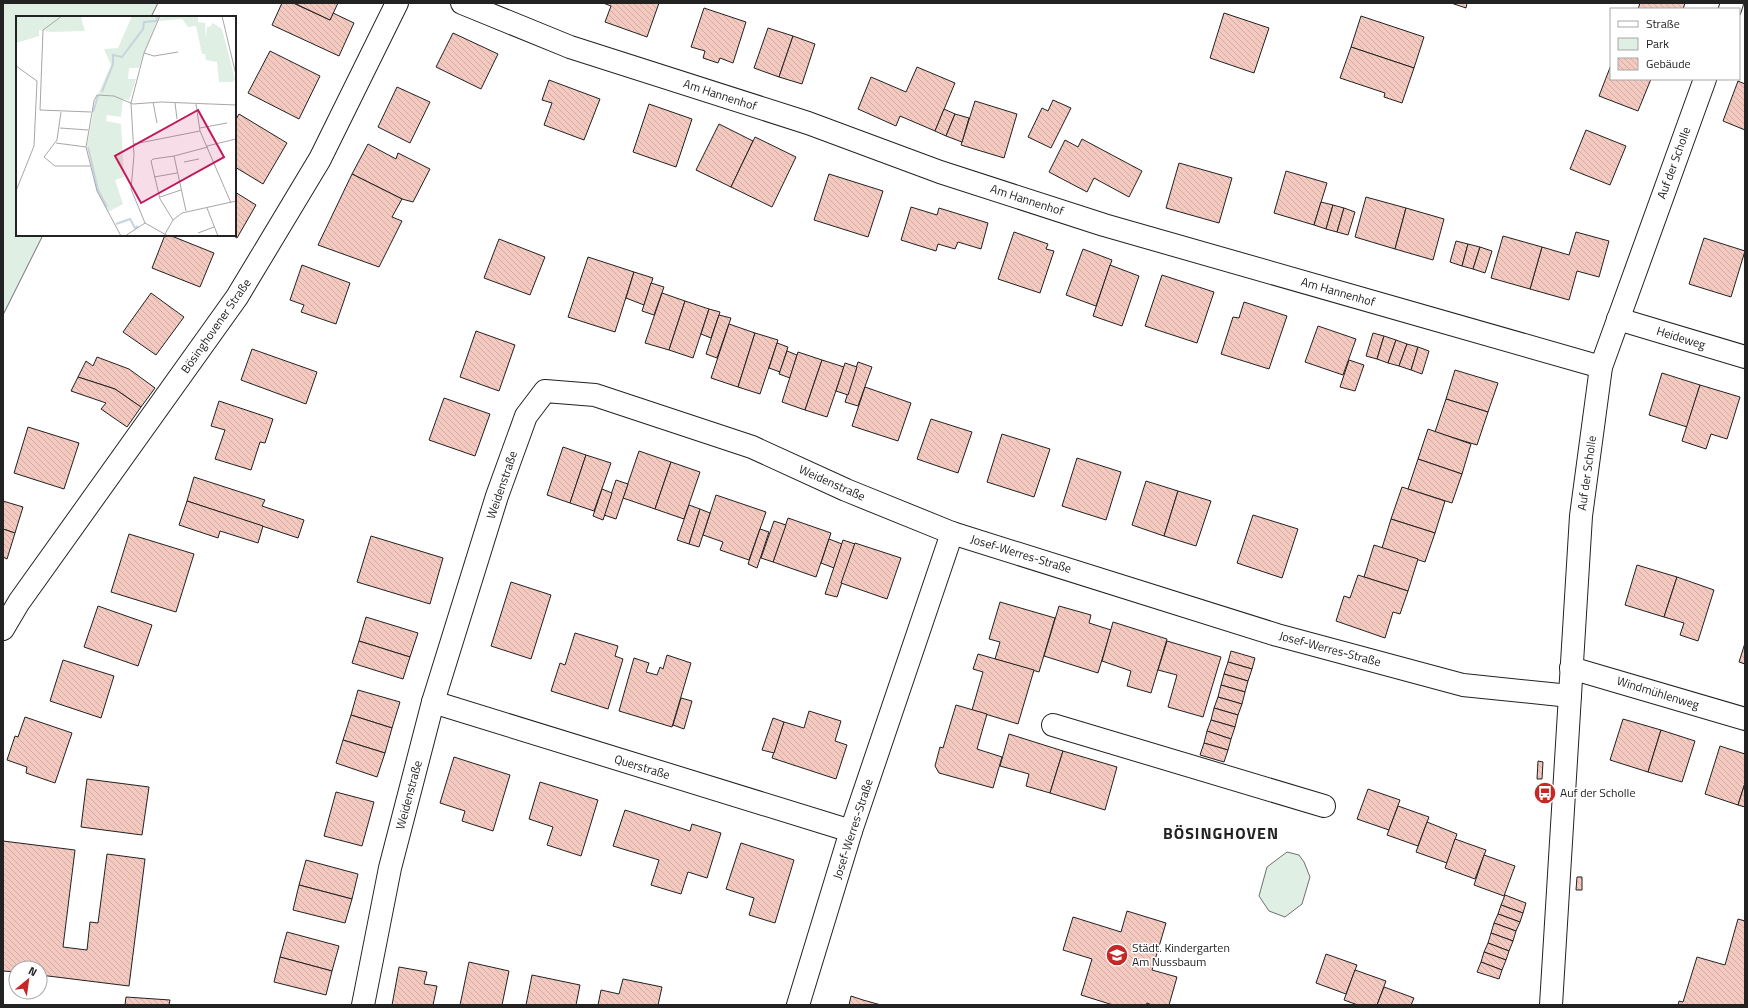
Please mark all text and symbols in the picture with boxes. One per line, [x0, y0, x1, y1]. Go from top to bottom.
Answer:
legend [1610, 8, 1740, 80]
text: Straße [1646, 14, 1680, 33]
inset map [16, 16, 236, 236]
text: Park [1646, 34, 1669, 53]
text: Gebäude [1646, 54, 1691, 73]
street label: Am Hannenhof [681, 74, 759, 115]
street label: Auf der Scholle [1652, 124, 1695, 202]
street label: Am Hannenhof [988, 179, 1066, 220]
street label: Am Hannenhof [1299, 272, 1377, 311]
street label: Bösinghovener Straße [176, 274, 255, 377]
street label: Heideweg [1654, 321, 1708, 354]
street label: Auf der Scholle [1572, 434, 1601, 512]
street label: Weidenstraße [481, 448, 522, 521]
street label: Weidenstraße [796, 459, 868, 506]
street label: Josef-Werres-Straße [968, 529, 1074, 578]
street label: Josef-Werres-Straße [1277, 626, 1383, 671]
street label: Windmühlenweg [1615, 671, 1702, 714]
street label: Querstraße [612, 749, 672, 784]
street label: Weidenstraße [390, 758, 427, 832]
street label: Josef-Werres-Straße [827, 776, 878, 882]
bus stop icon: Auf der Scholle [1532, 780, 1558, 806]
place label: Auf der Scholle [1560, 783, 1635, 802]
district label: BÖSINGHOVEN [1163, 821, 1279, 845]
place label: Städt. Kindergarten Am Nussbaum [1132, 938, 1230, 971]
school or university icon: Städt. Kindergarten Am Nussbaum [1104, 942, 1130, 968]
north arrow [8, 960, 48, 1000]
text: N [26, 962, 40, 980]

